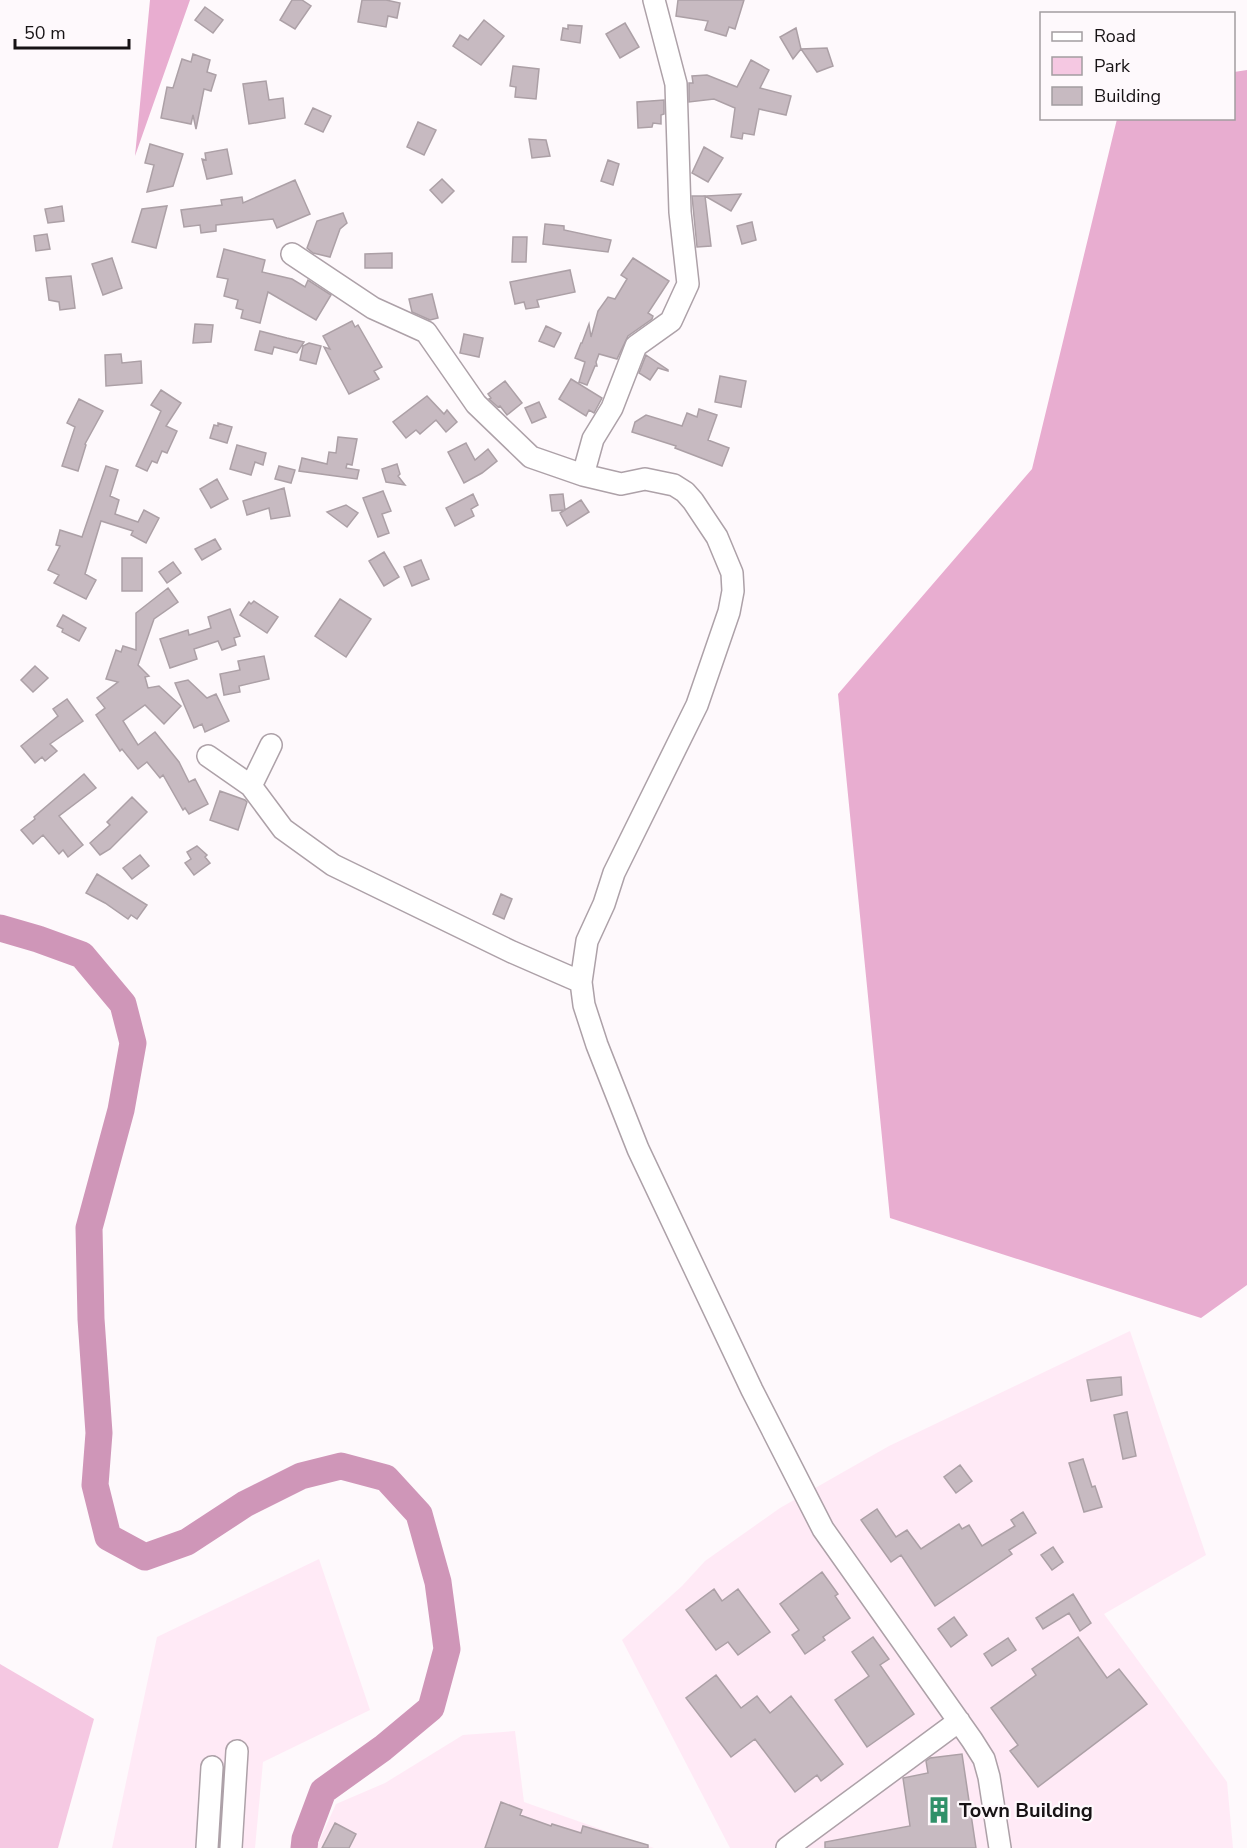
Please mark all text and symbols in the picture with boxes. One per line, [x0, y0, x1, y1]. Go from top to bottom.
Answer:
scale bar [15, 12, 129, 50]
legend [1040, 12, 1235, 120]
text: 50 m [24, 21, 66, 45]
text: Road [1094, 24, 1136, 48]
text: Park [1094, 54, 1131, 78]
text: Building [1094, 84, 1161, 108]
building icon: Town Building [924, 1795, 954, 1825]
place label: Town Building [959, 1797, 1093, 1824]

